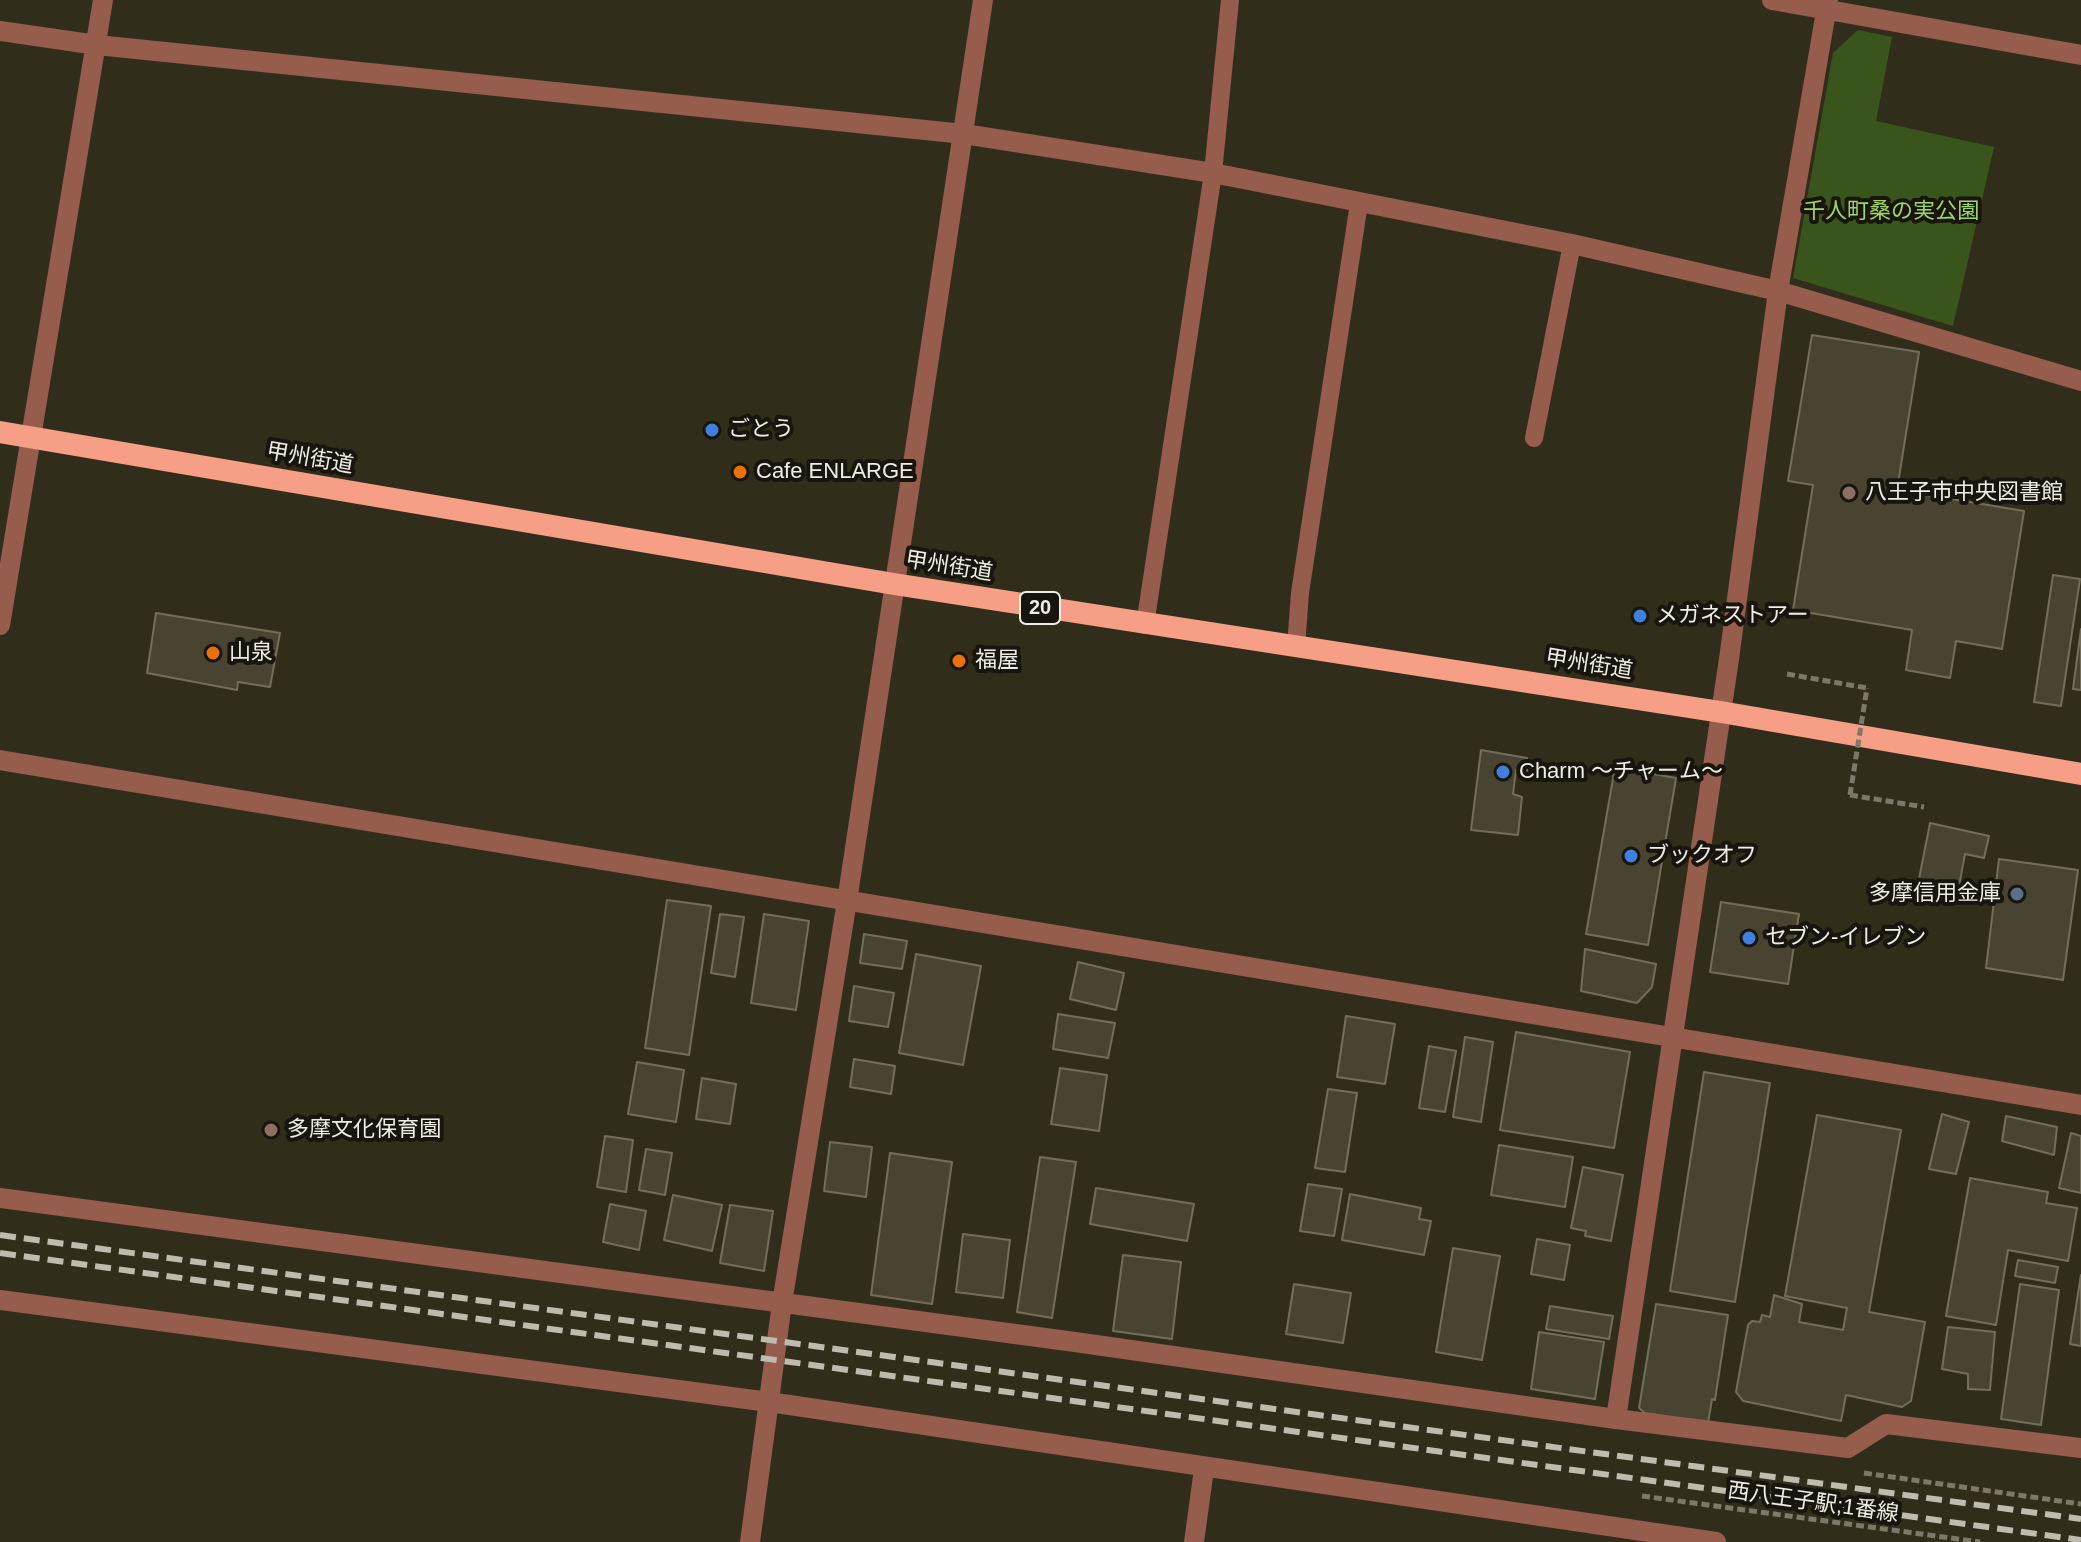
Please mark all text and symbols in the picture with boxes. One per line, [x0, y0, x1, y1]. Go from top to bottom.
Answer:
park label: 千人町桑の実公園 [1803, 199, 1979, 225]
place label: ごとう [728, 417, 794, 443]
marker: ごとう [703, 421, 721, 439]
street label: 甲州街道 [264, 438, 356, 480]
place label: Cafe ENLARGE [756, 459, 914, 485]
marker: Cafe ENLARGE [731, 463, 749, 481]
place label: 八王子市中央図書館 [1865, 480, 2063, 506]
marker: 八王子市中央図書館 [1840, 484, 1858, 502]
street label: 甲州街道 [903, 547, 995, 587]
road number: 20 [1020, 592, 1060, 624]
place label: メガネストアー [1656, 603, 1809, 629]
marker: メガネストアー [1631, 607, 1649, 625]
place label: 山泉 [229, 640, 273, 666]
marker: 山泉 [204, 644, 222, 662]
street label: 甲州街道 [1543, 645, 1635, 685]
place label: 福屋 [975, 648, 1019, 674]
marker: 福屋 [950, 652, 968, 670]
place label: Charm ～チャーム～ [1519, 759, 1723, 785]
marker: Charm ～チャーム～ [1494, 763, 1512, 781]
place label: ブックオフ [1647, 843, 1757, 869]
marker: ブックオフ [1622, 847, 1640, 865]
place label: 多摩信用金庫 [1869, 881, 2001, 907]
marker: 多摩信用金庫 [2008, 885, 2026, 903]
place label: セブン-イレブン [1765, 925, 1926, 951]
marker: セブン-イレブン [1740, 929, 1758, 947]
place label: 多摩文化保育園 [287, 1117, 441, 1143]
marker: 多摩文化保育園 [262, 1121, 280, 1139]
street label: 西八王子駅;1番線 [1726, 1478, 1900, 1528]

